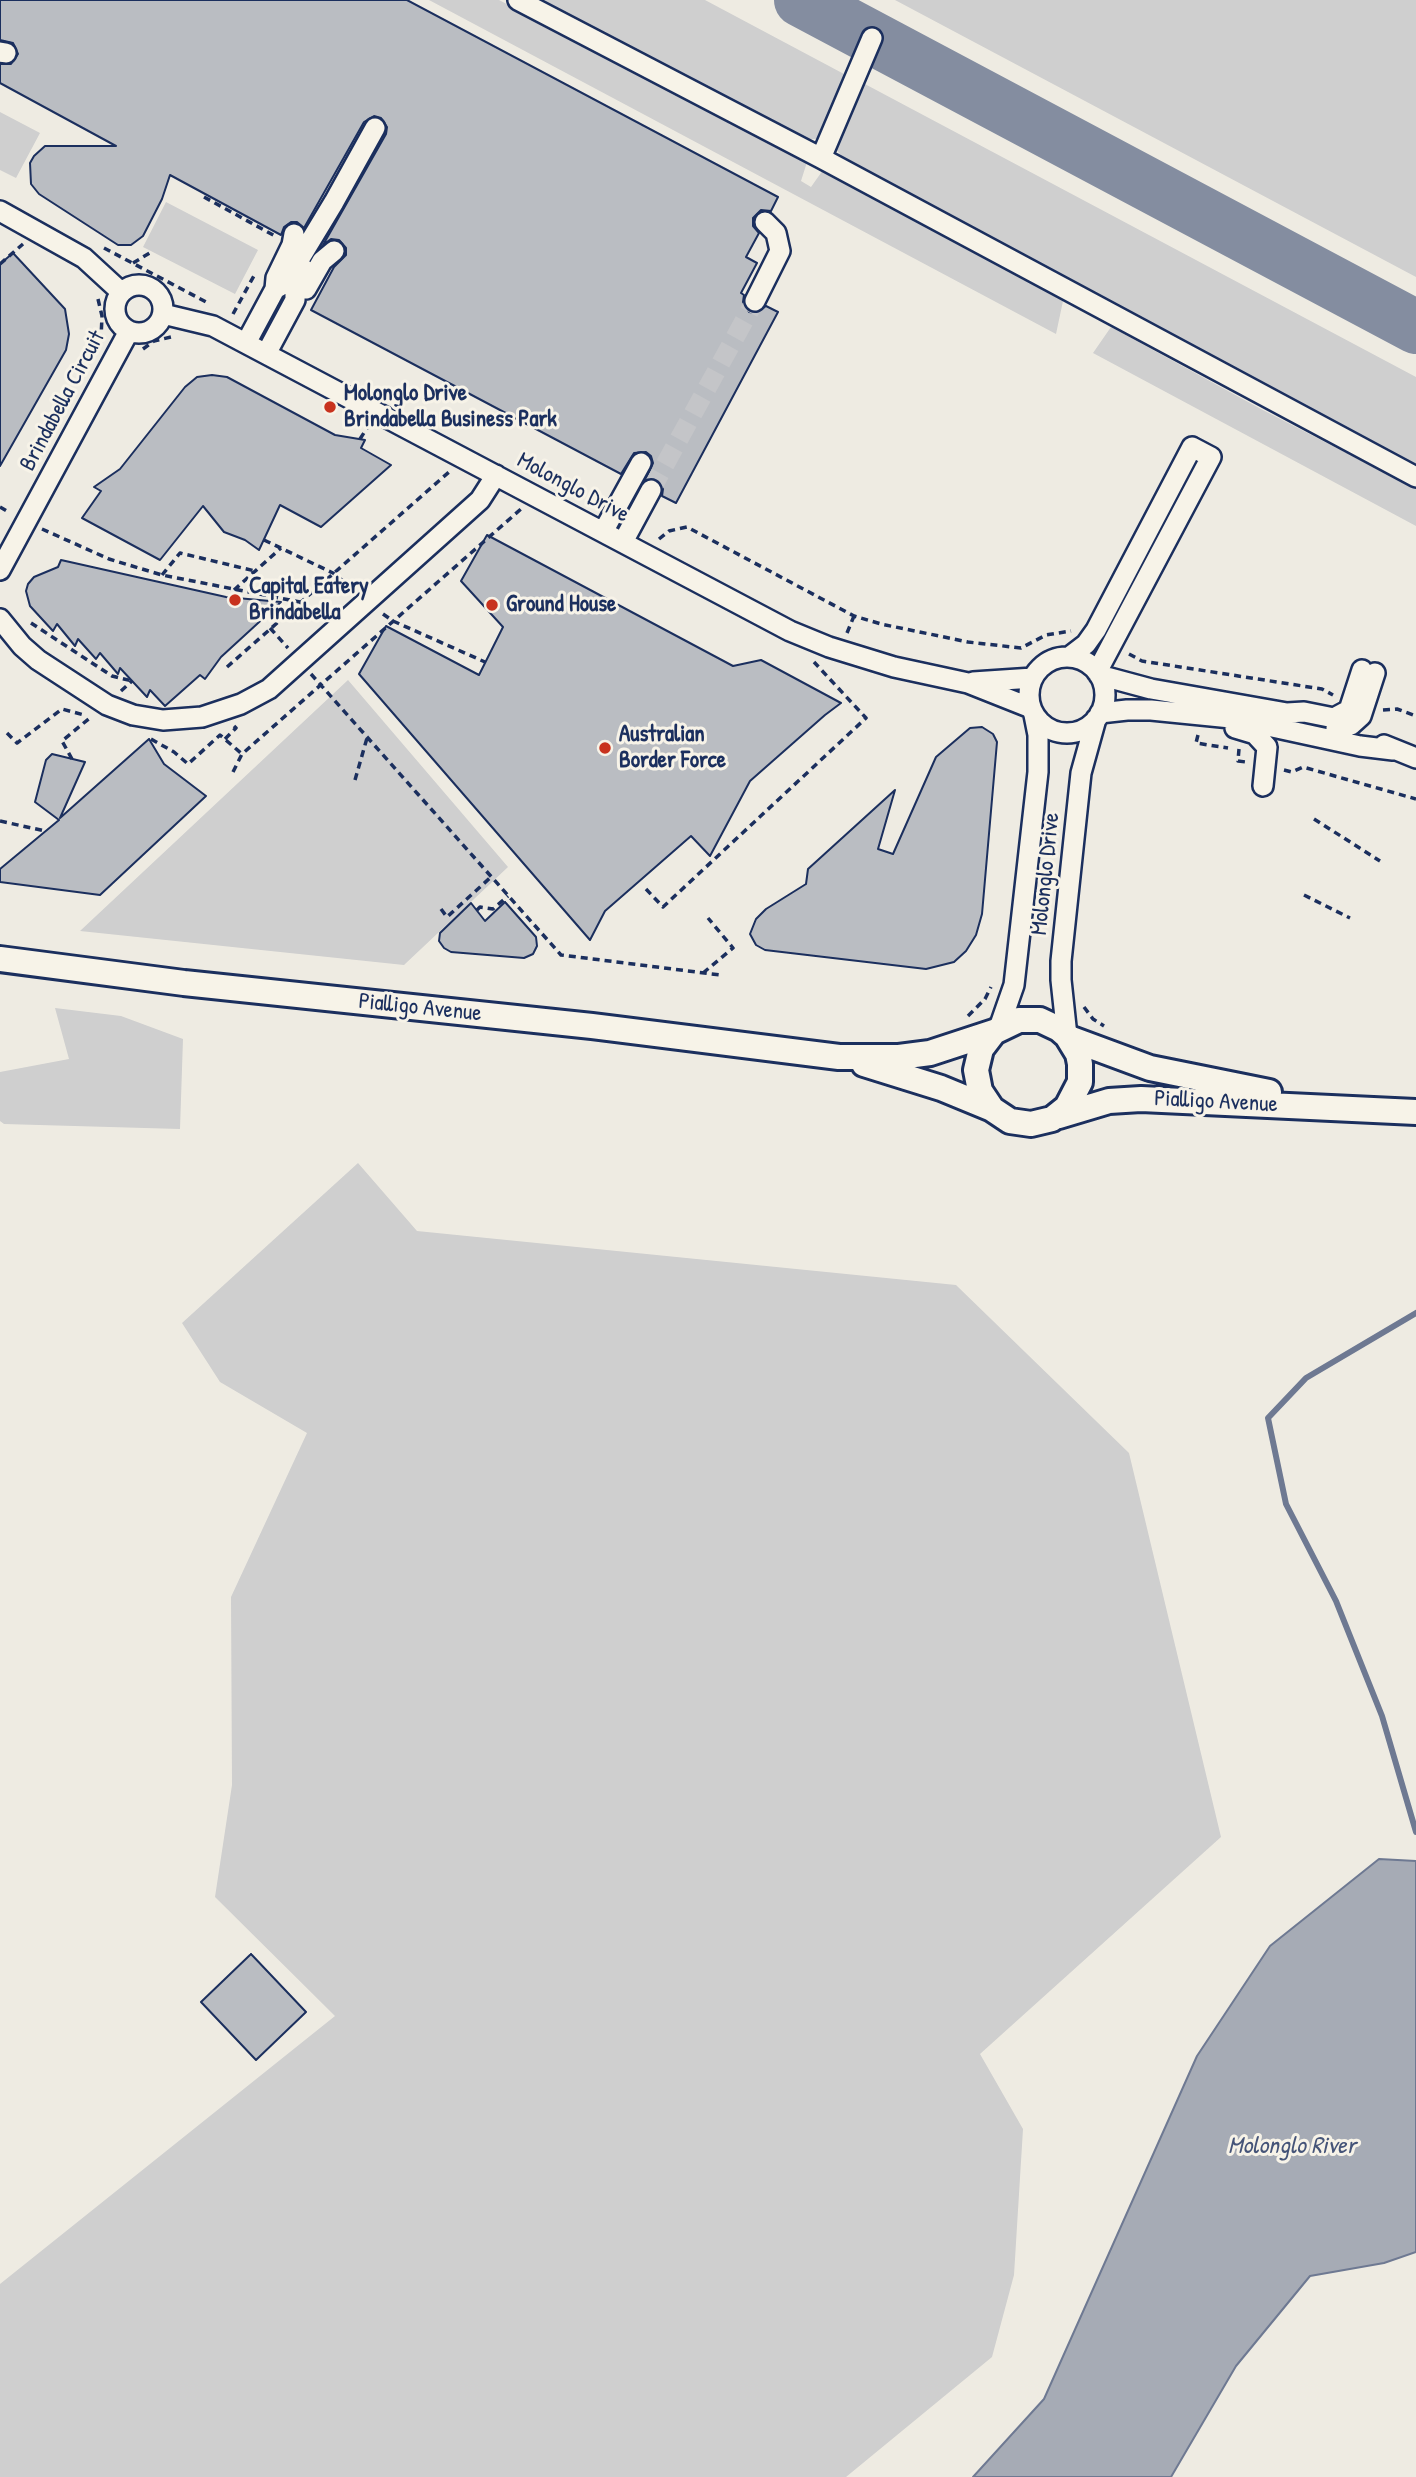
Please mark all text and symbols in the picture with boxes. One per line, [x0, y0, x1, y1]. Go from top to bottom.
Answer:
street label: Brindabella Circuit [15, 326, 111, 476]
place label: Molonglo Drive Brindabella Business Park [344, 380, 557, 434]
marker: Molonglo Drive Brindabella Business Park [322, 399, 338, 415]
street label: Molonglo Drive [512, 447, 634, 529]
place label: Capital Eatery Brindabella [249, 573, 369, 627]
place label: Ground House [506, 591, 616, 619]
marker: Capital Eatery Brindabella [227, 592, 243, 608]
marker: Ground House [484, 597, 500, 613]
place label: Australian Border Force [619, 721, 726, 775]
marker: Australian Border Force [597, 740, 613, 756]
street label: Molonglo Drive [1026, 811, 1066, 937]
street label: Pialligo Avenue [357, 988, 483, 1028]
street label: Pialligo Avenue [1154, 1085, 1278, 1119]
water label: Molonglo River [1228, 2133, 1356, 2161]

